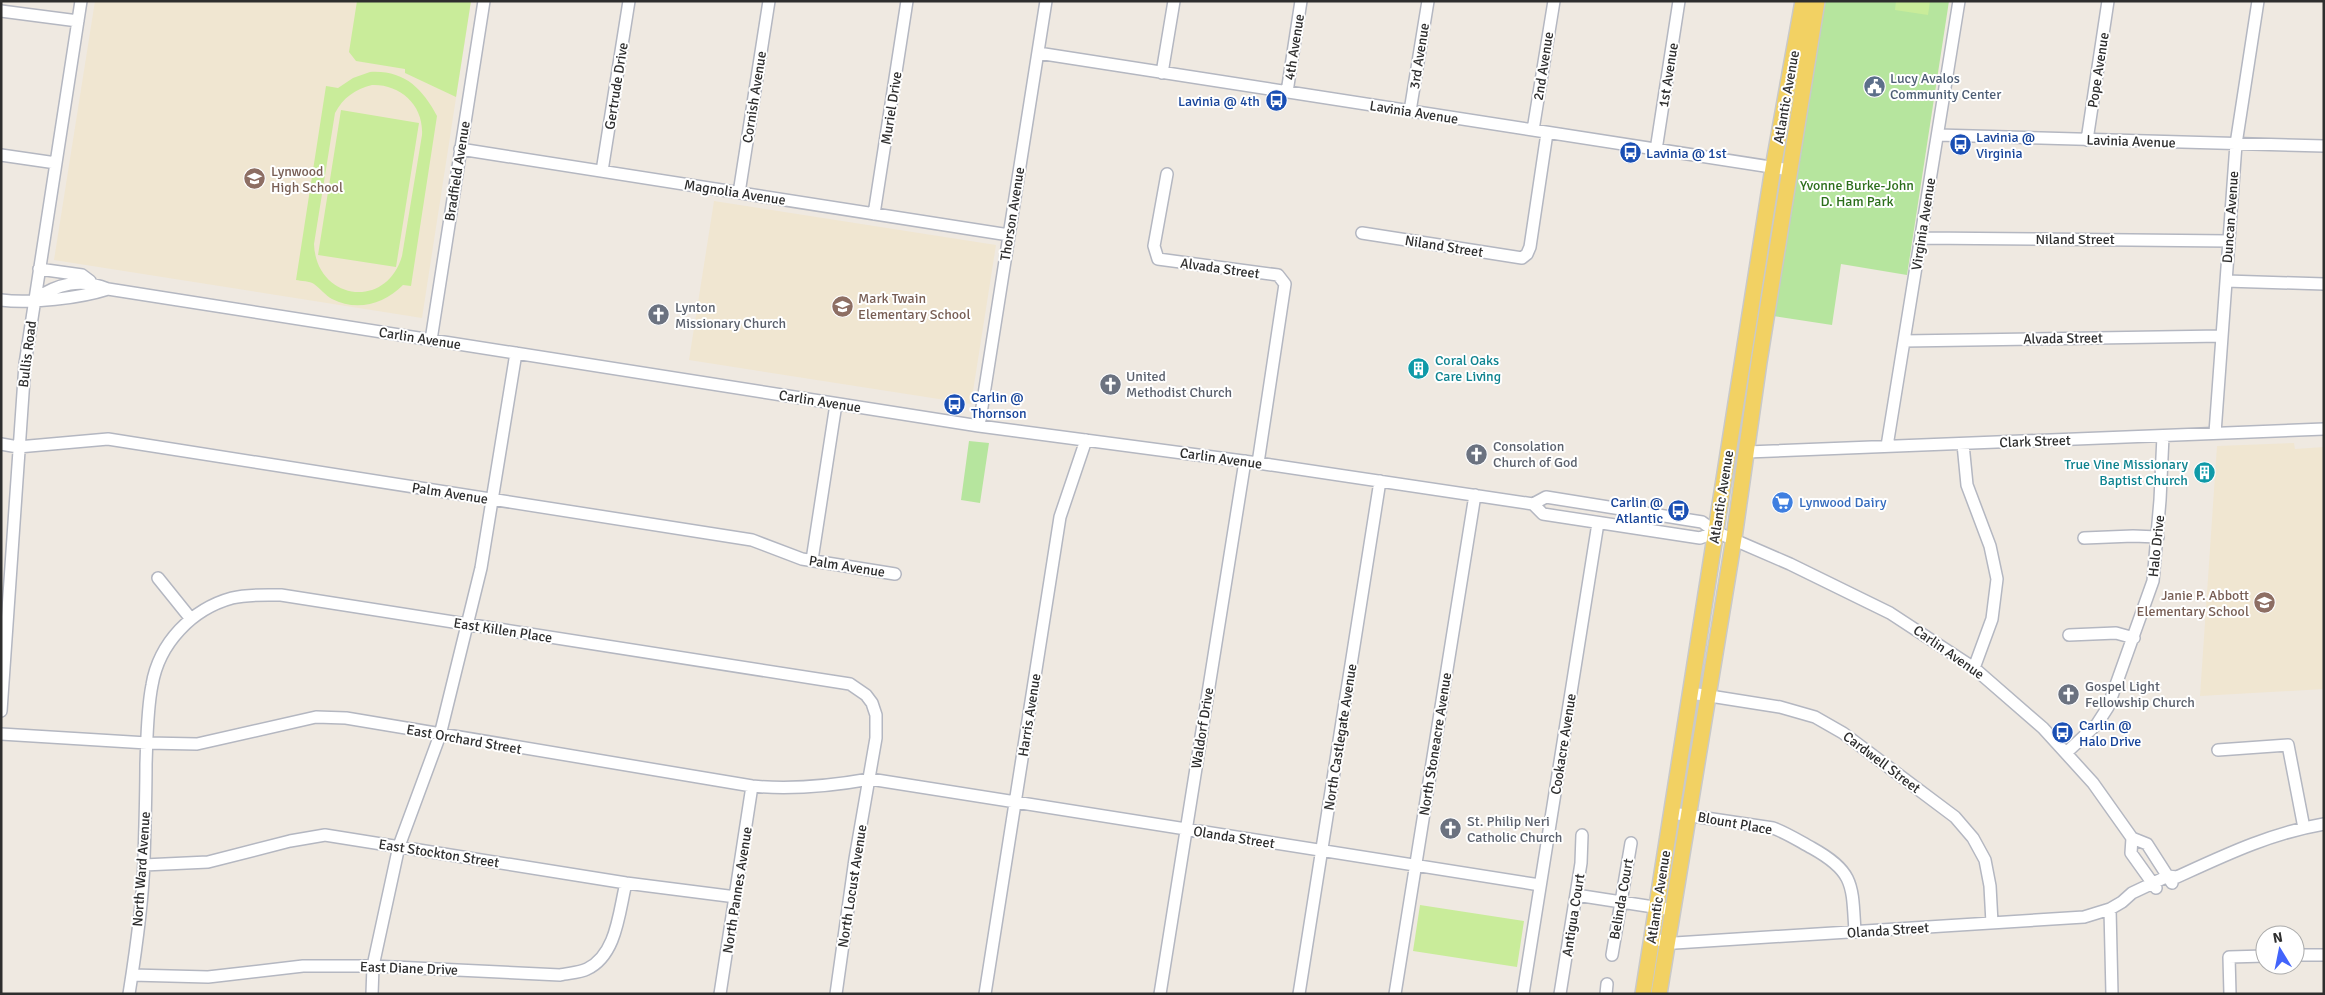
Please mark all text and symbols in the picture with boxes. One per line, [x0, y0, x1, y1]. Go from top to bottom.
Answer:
street label: 4th Avenue [1281, 13, 1308, 81]
street label: 3rd Avenue [1406, 22, 1433, 90]
street label: 2nd Avenue [1530, 30, 1557, 102]
street label: Pope Avenue [2084, 31, 2113, 109]
street label: Gertrude Drive [601, 41, 632, 131]
street label: 1st Avenue [1655, 41, 1682, 109]
street label: Atlantic Avenue [1770, 49, 1803, 145]
street label: Cornish Avenue [739, 50, 770, 144]
street label: Muriel Drive [877, 70, 906, 146]
place label: Lucy Avalos Community Center [1890, 70, 2002, 103]
public building icon: Lucy Avalos Community Center [1862, 74, 1886, 98]
bus stop icon: Lavinia @ 4th [1264, 89, 1288, 113]
place label: Lavinia @ 4th [1178, 93, 1260, 110]
street label: Lavinia Avenue [1368, 97, 1459, 128]
street label: Bradfield Avenue [441, 120, 474, 222]
place label: Lavinia @ Virginia [1976, 129, 2035, 162]
street label: Lavinia Avenue [2086, 131, 2176, 152]
bus stop icon: Lavinia @ Virginia [1948, 133, 1972, 157]
bus stop icon: Lavinia @ 1st [1618, 141, 1642, 165]
place label: Lavinia @ 1st [1646, 145, 1727, 162]
place label: Lynwood High School [271, 163, 343, 196]
street label: Thorson Avenue [997, 166, 1028, 262]
school or university icon: Lynwood High School [243, 167, 267, 191]
street label: Duncan Avenue [2219, 170, 2242, 264]
street label: Magnolia Avenue [683, 176, 787, 209]
park label: Yvonne Burke-John D. Ham Park [1800, 177, 1914, 210]
street label: Virginia Avenue [1908, 177, 1939, 272]
street label: Niland Street [2035, 231, 2115, 248]
street label: Niland Street [1404, 232, 1484, 261]
street label: Alvada Street [1179, 255, 1261, 282]
place label: Mark Twain Elementary School [858, 290, 971, 323]
school or university icon: Mark Twain Elementary School [830, 294, 854, 318]
place label: Lynton Missionary Church [675, 299, 786, 332]
church icon: Lynton Missionary Church [647, 303, 671, 327]
street label: Bullis Road [15, 320, 40, 388]
street label: Carlin Avenue [378, 324, 462, 353]
street label: Alvada Street [2023, 329, 2103, 348]
place label: Coral Oaks Care Living [1435, 352, 1501, 385]
building icon: Coral Oaks Care Living [1407, 356, 1431, 380]
place label: United Methodist Church [1126, 368, 1232, 401]
church icon: United Methodist Church [1098, 372, 1122, 396]
street label: Carlin Avenue [778, 387, 862, 416]
place label: Carlin @ Thornson [971, 389, 1027, 422]
bus stop icon: Carlin @ Thornson [943, 393, 967, 417]
street label: Clark Street [1999, 432, 2071, 451]
place label: Consolation Church of God [1493, 438, 1578, 471]
church icon: Consolation Church of God [1465, 442, 1489, 466]
street label: Carlin Avenue [1179, 444, 1263, 473]
street label: Atlantic Avenue [1706, 449, 1737, 545]
place label: True Vine Missionary Baptist Church [2064, 456, 2188, 489]
building icon: True Vine Missionary Baptist Church [2192, 460, 2216, 484]
street label: Palm Avenue [411, 479, 489, 508]
supermarket icon: Lynwood Dairy [1771, 490, 1795, 514]
place label: Carlin @ Atlantic [1611, 494, 1663, 527]
place label: Lynwood Dairy [1799, 494, 1887, 511]
bus stop icon: Carlin @ Atlantic [1667, 498, 1691, 522]
street label: Halo Drive [2145, 514, 2168, 578]
street label: Palm Avenue [808, 552, 886, 581]
place label: Janie P. Abbott Elementary School [2136, 587, 2249, 620]
school or university icon: Janie P. Abbott Elementary School [2253, 591, 2277, 615]
street label: East Killen Place [452, 614, 553, 647]
street label: Carlin Avenue [1910, 622, 1988, 683]
street label: North Castlegate Avenue [1320, 663, 1360, 812]
street label: North Stoneacre Avenue [1416, 671, 1455, 817]
street label: Harris Avenue [1015, 672, 1044, 758]
place label: Gospel Light Fellowship Church [2085, 678, 2195, 711]
church icon: Gospel Light Fellowship Church [2057, 682, 2081, 706]
street label: Waldorf Drive [1188, 686, 1217, 770]
street label: Cookacre Avenue [1547, 692, 1580, 796]
place label: Carlin @ Halo Drive [2079, 717, 2141, 750]
street label: East Orchard Street [405, 721, 523, 758]
bus stop icon: Carlin @ Halo Drive [2051, 721, 2075, 745]
street label: Cardwell Street [1840, 728, 1924, 797]
street label: Blount Place [1696, 809, 1774, 838]
street label: North Ward Avenue [129, 811, 154, 927]
place label: St. Philip Neri Catholic Church [1467, 813, 1562, 846]
church icon: St. Philip Neri Catholic Church [1439, 817, 1463, 841]
street label: North Locust Avenue [834, 823, 871, 949]
street label: Olanda Street [1192, 823, 1276, 852]
street label: North Pannes Avenue [719, 826, 756, 955]
street label: East Stockton Street [377, 836, 500, 871]
street label: Atlantic Avenue [1643, 849, 1674, 945]
street label: Belinda Court [1606, 857, 1637, 941]
street label: Antigua Court [1559, 872, 1588, 958]
street label: Olanda Street [1846, 919, 1930, 942]
north arrow [2255, 925, 2305, 975]
text: N [2272, 928, 2284, 947]
street label: East Diane Drive [360, 958, 458, 979]

